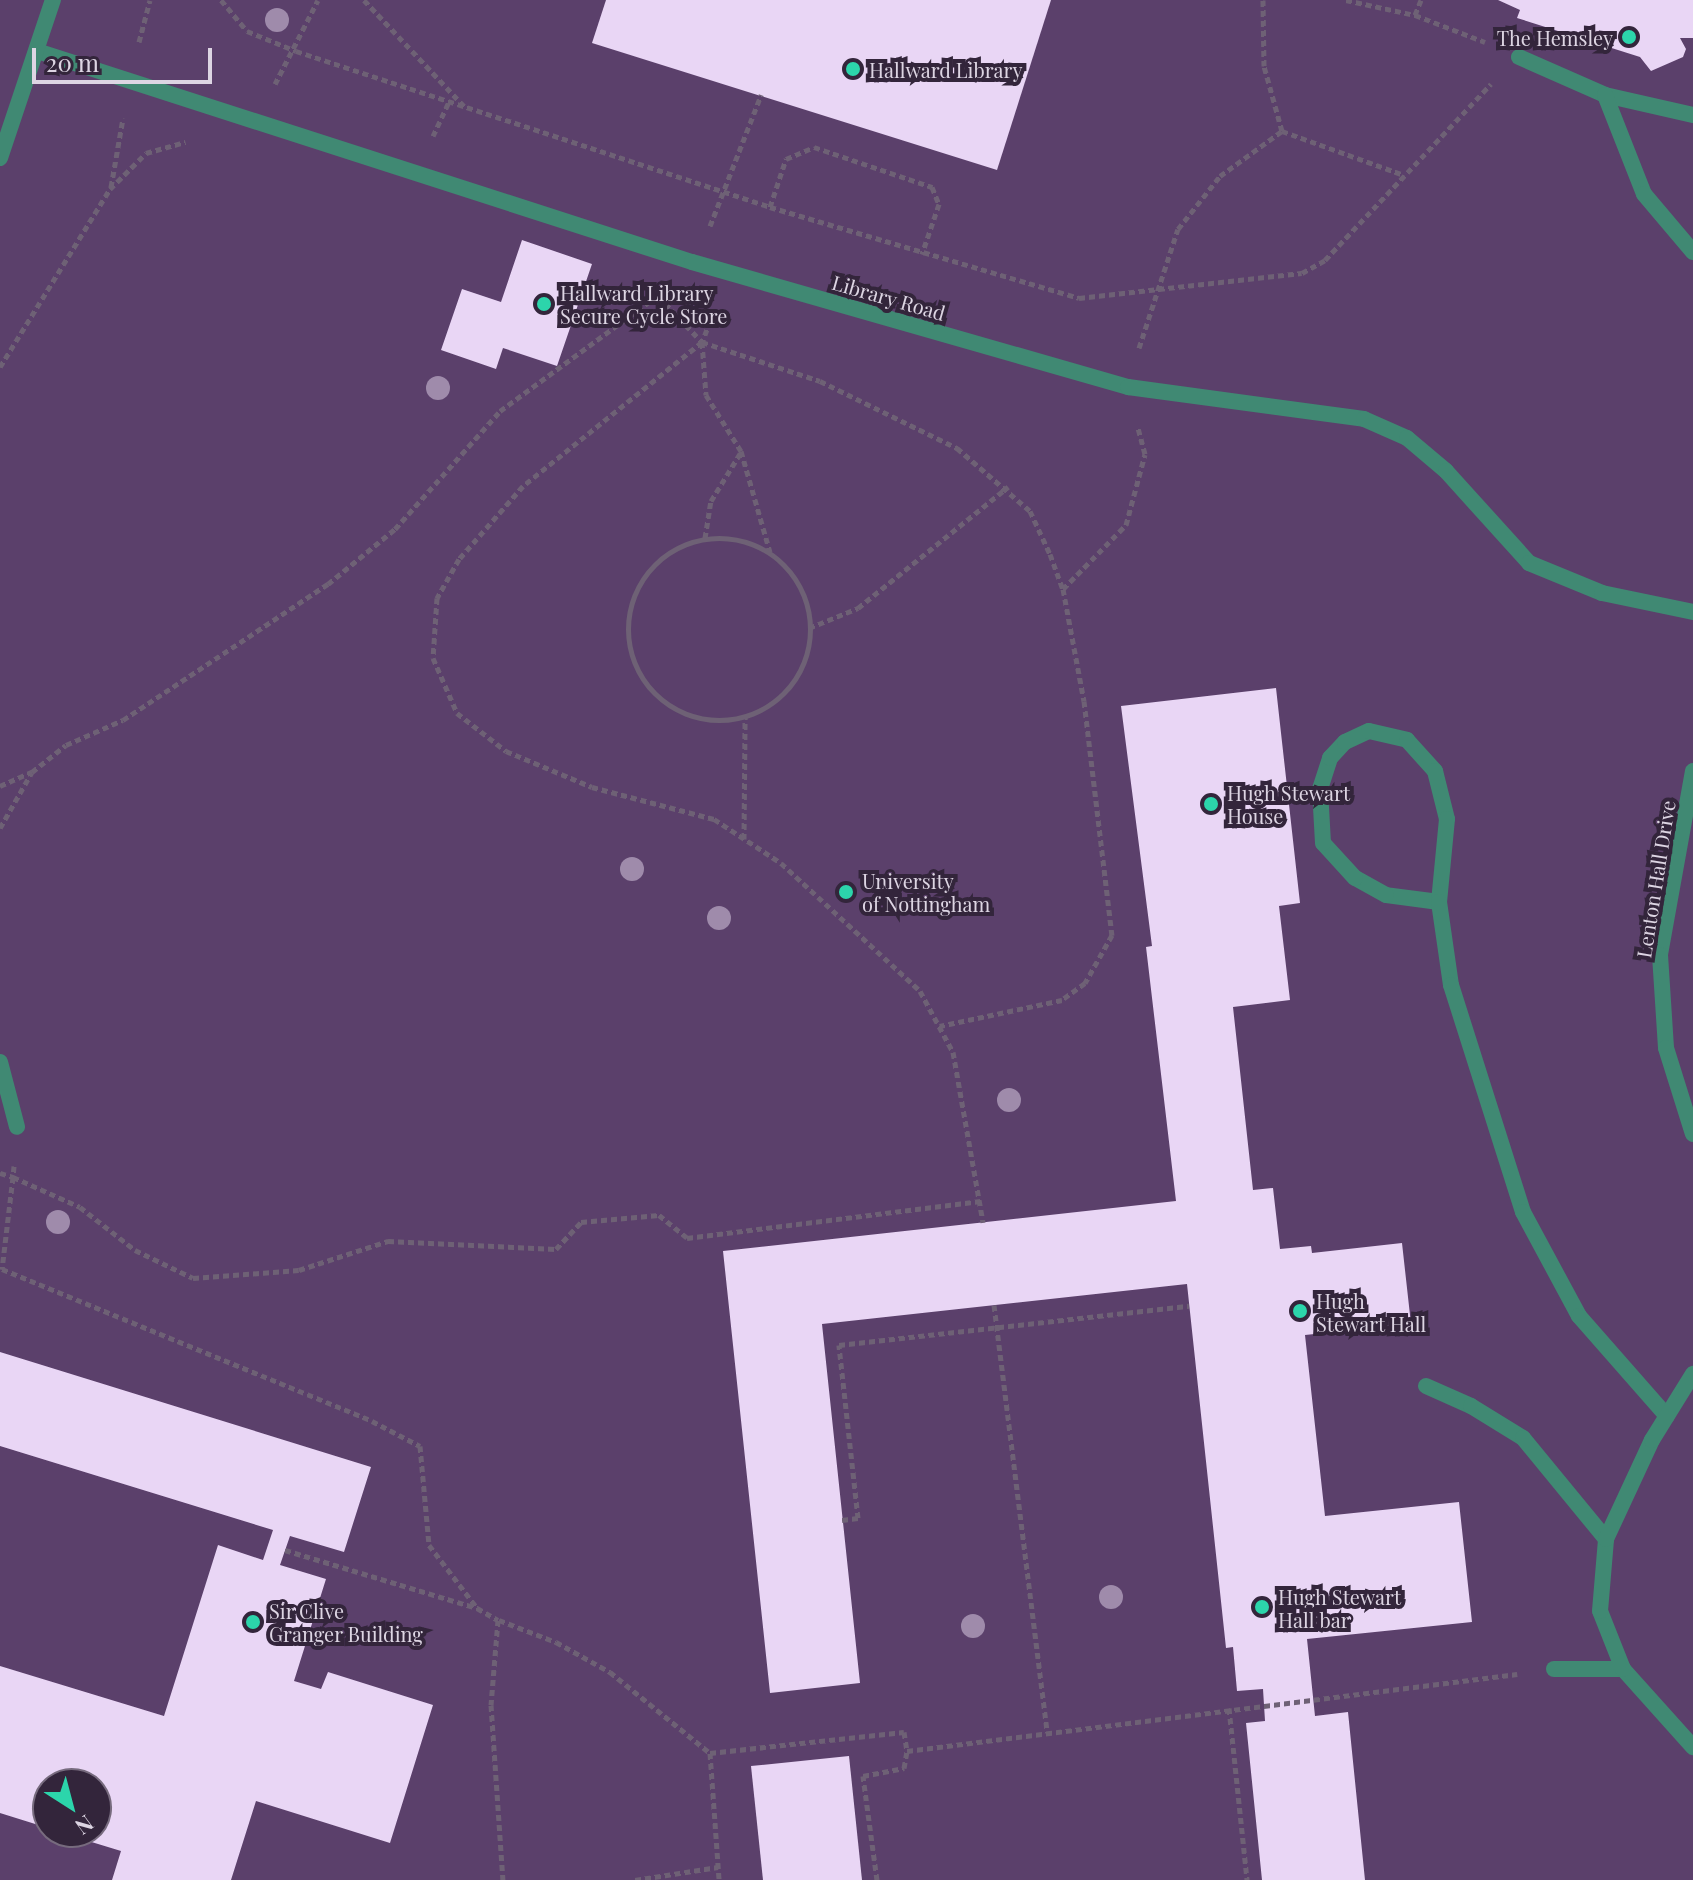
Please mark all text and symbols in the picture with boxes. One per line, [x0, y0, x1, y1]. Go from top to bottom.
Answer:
place label: The Hemsley [1497, 25, 1613, 49]
marker: The Hemsley [1620, 28, 1638, 46]
scale bar [36, 32, 216, 82]
text: 20 m [46, 46, 99, 78]
place label: Hallward Library [869, 57, 1022, 81]
marker: Hallward Library [844, 60, 862, 78]
street label: Library Road [829, 269, 949, 325]
place label: Hallward Library Secure Cycle Store [560, 280, 727, 327]
marker: Hallward Library Secure Cycle Store [535, 295, 553, 313]
place label: Hugh Stewart House [1227, 780, 1350, 827]
marker: Hugh Stewart House [1202, 795, 1220, 813]
street label: Lenton Hall Drive [1631, 799, 1679, 959]
place label: University of Nottingham [862, 868, 990, 915]
marker: University of Nottingham [837, 883, 855, 901]
place label: Hugh Stewart Hall [1316, 1288, 1427, 1335]
marker: Hugh Stewart Hall [1291, 1302, 1309, 1320]
place label: Hugh Stewart Hall bar [1278, 1584, 1401, 1631]
place label: Sir Clive Granger Building [269, 1598, 423, 1645]
marker: Hugh Stewart Hall bar [1253, 1598, 1271, 1616]
marker: Sir Clive Granger Building [244, 1613, 262, 1631]
north arrow [32, 1768, 112, 1848]
text: N [70, 1809, 100, 1843]

